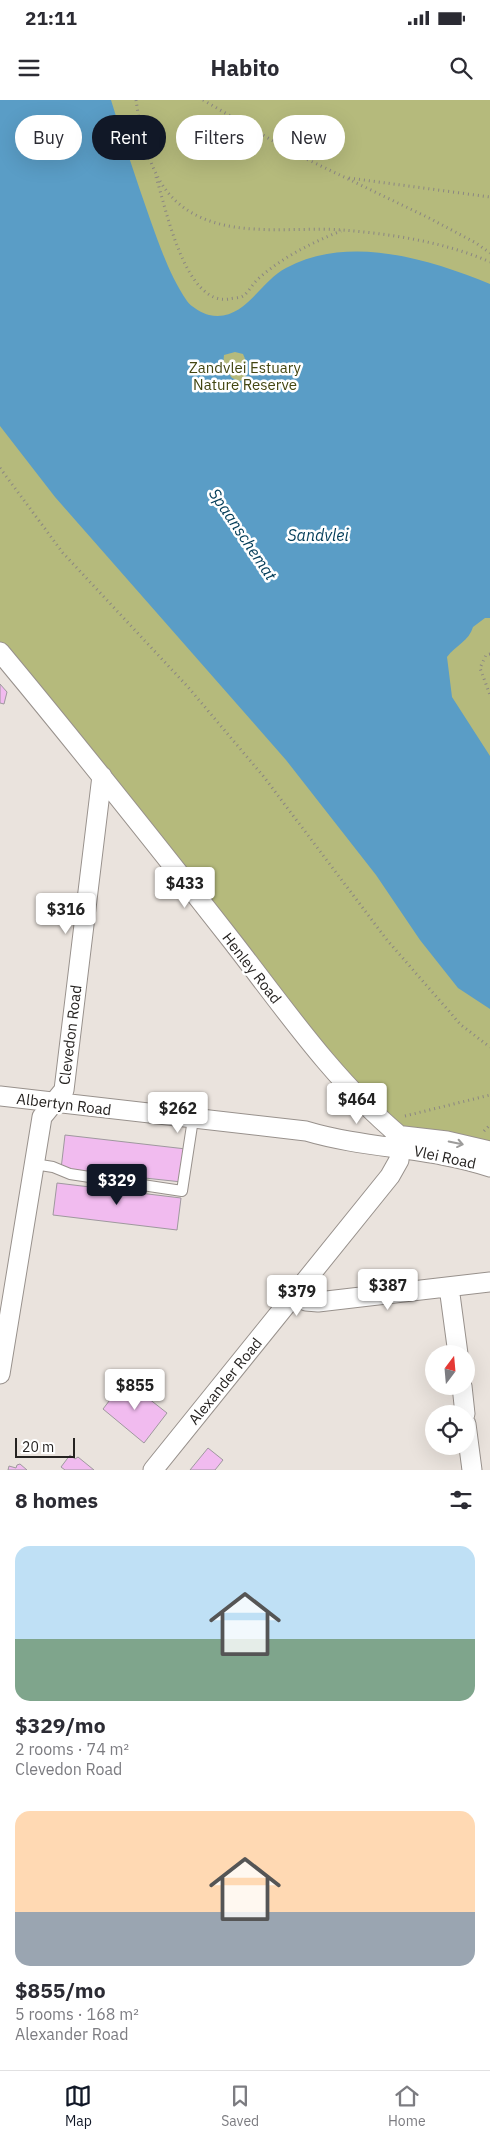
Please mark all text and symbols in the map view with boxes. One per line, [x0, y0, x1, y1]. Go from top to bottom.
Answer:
text: 21:11 [25, 6, 77, 30]
text: Habito [211, 53, 279, 82]
icon: menu [15, 54, 43, 82]
icon: search [447, 54, 475, 82]
chip: Buy [15, 115, 82, 160]
chip: Rent [92, 115, 166, 160]
chip: Filters [176, 115, 263, 160]
chip: New [273, 115, 345, 160]
park label: Zandvlei Estuary Nature Reserve [189, 358, 301, 394]
water label: Spaanschemat [205, 484, 282, 585]
water label: Sandvlei [287, 525, 349, 545]
pin: $433 [155, 866, 215, 909]
text: $433 [166, 873, 204, 893]
pin: $316 [36, 892, 96, 935]
text: $316 [47, 899, 85, 919]
street label: Henley Road [218, 929, 286, 1007]
street label: Clevedon Road [54, 984, 86, 1086]
pin: $464 [327, 1082, 387, 1125]
street label: Albertyn Road [15, 1089, 113, 1119]
text: $464 [338, 1089, 376, 1109]
pin: $262 [148, 1092, 208, 1134]
text: $262 [159, 1098, 197, 1118]
one-way arrow [447, 1139, 463, 1148]
street label: Vlei Road [412, 1141, 478, 1173]
pin: $329 [87, 1164, 147, 1206]
text: $329 [98, 1170, 136, 1190]
pin: $387 [358, 1268, 418, 1311]
pin: $379 [267, 1274, 327, 1317]
text: $387 [369, 1275, 407, 1295]
text: $379 [278, 1281, 316, 1301]
street label: Alexander Road [184, 1334, 266, 1428]
north arrow [425, 1345, 475, 1395]
map controls [425, 1345, 475, 1455]
pin: $855 [105, 1368, 165, 1411]
text: $855 [116, 1375, 154, 1395]
button: locate [425, 1405, 475, 1455]
scale bar [15, 1435, 75, 1458]
text: 20 m [22, 1438, 54, 1456]
text: 8 homes [15, 1486, 98, 1514]
icon: filters [447, 1486, 475, 1514]
icon: home [200, 1579, 290, 1669]
text: $329/mo [15, 1711, 106, 1739]
text: 2 rooms · 74 m² [15, 1739, 129, 1759]
text: Clevedon Road [15, 1759, 122, 1779]
icon: home [200, 1844, 290, 1934]
text: $855/mo [15, 1976, 106, 2004]
text: 5 rooms · 168 m² [15, 2004, 139, 2024]
text: Alexander Road [15, 2024, 128, 2044]
tab: Map [64, 2082, 92, 2130]
tab: Saved [221, 2082, 259, 2130]
tab: Home [388, 2082, 426, 2130]

